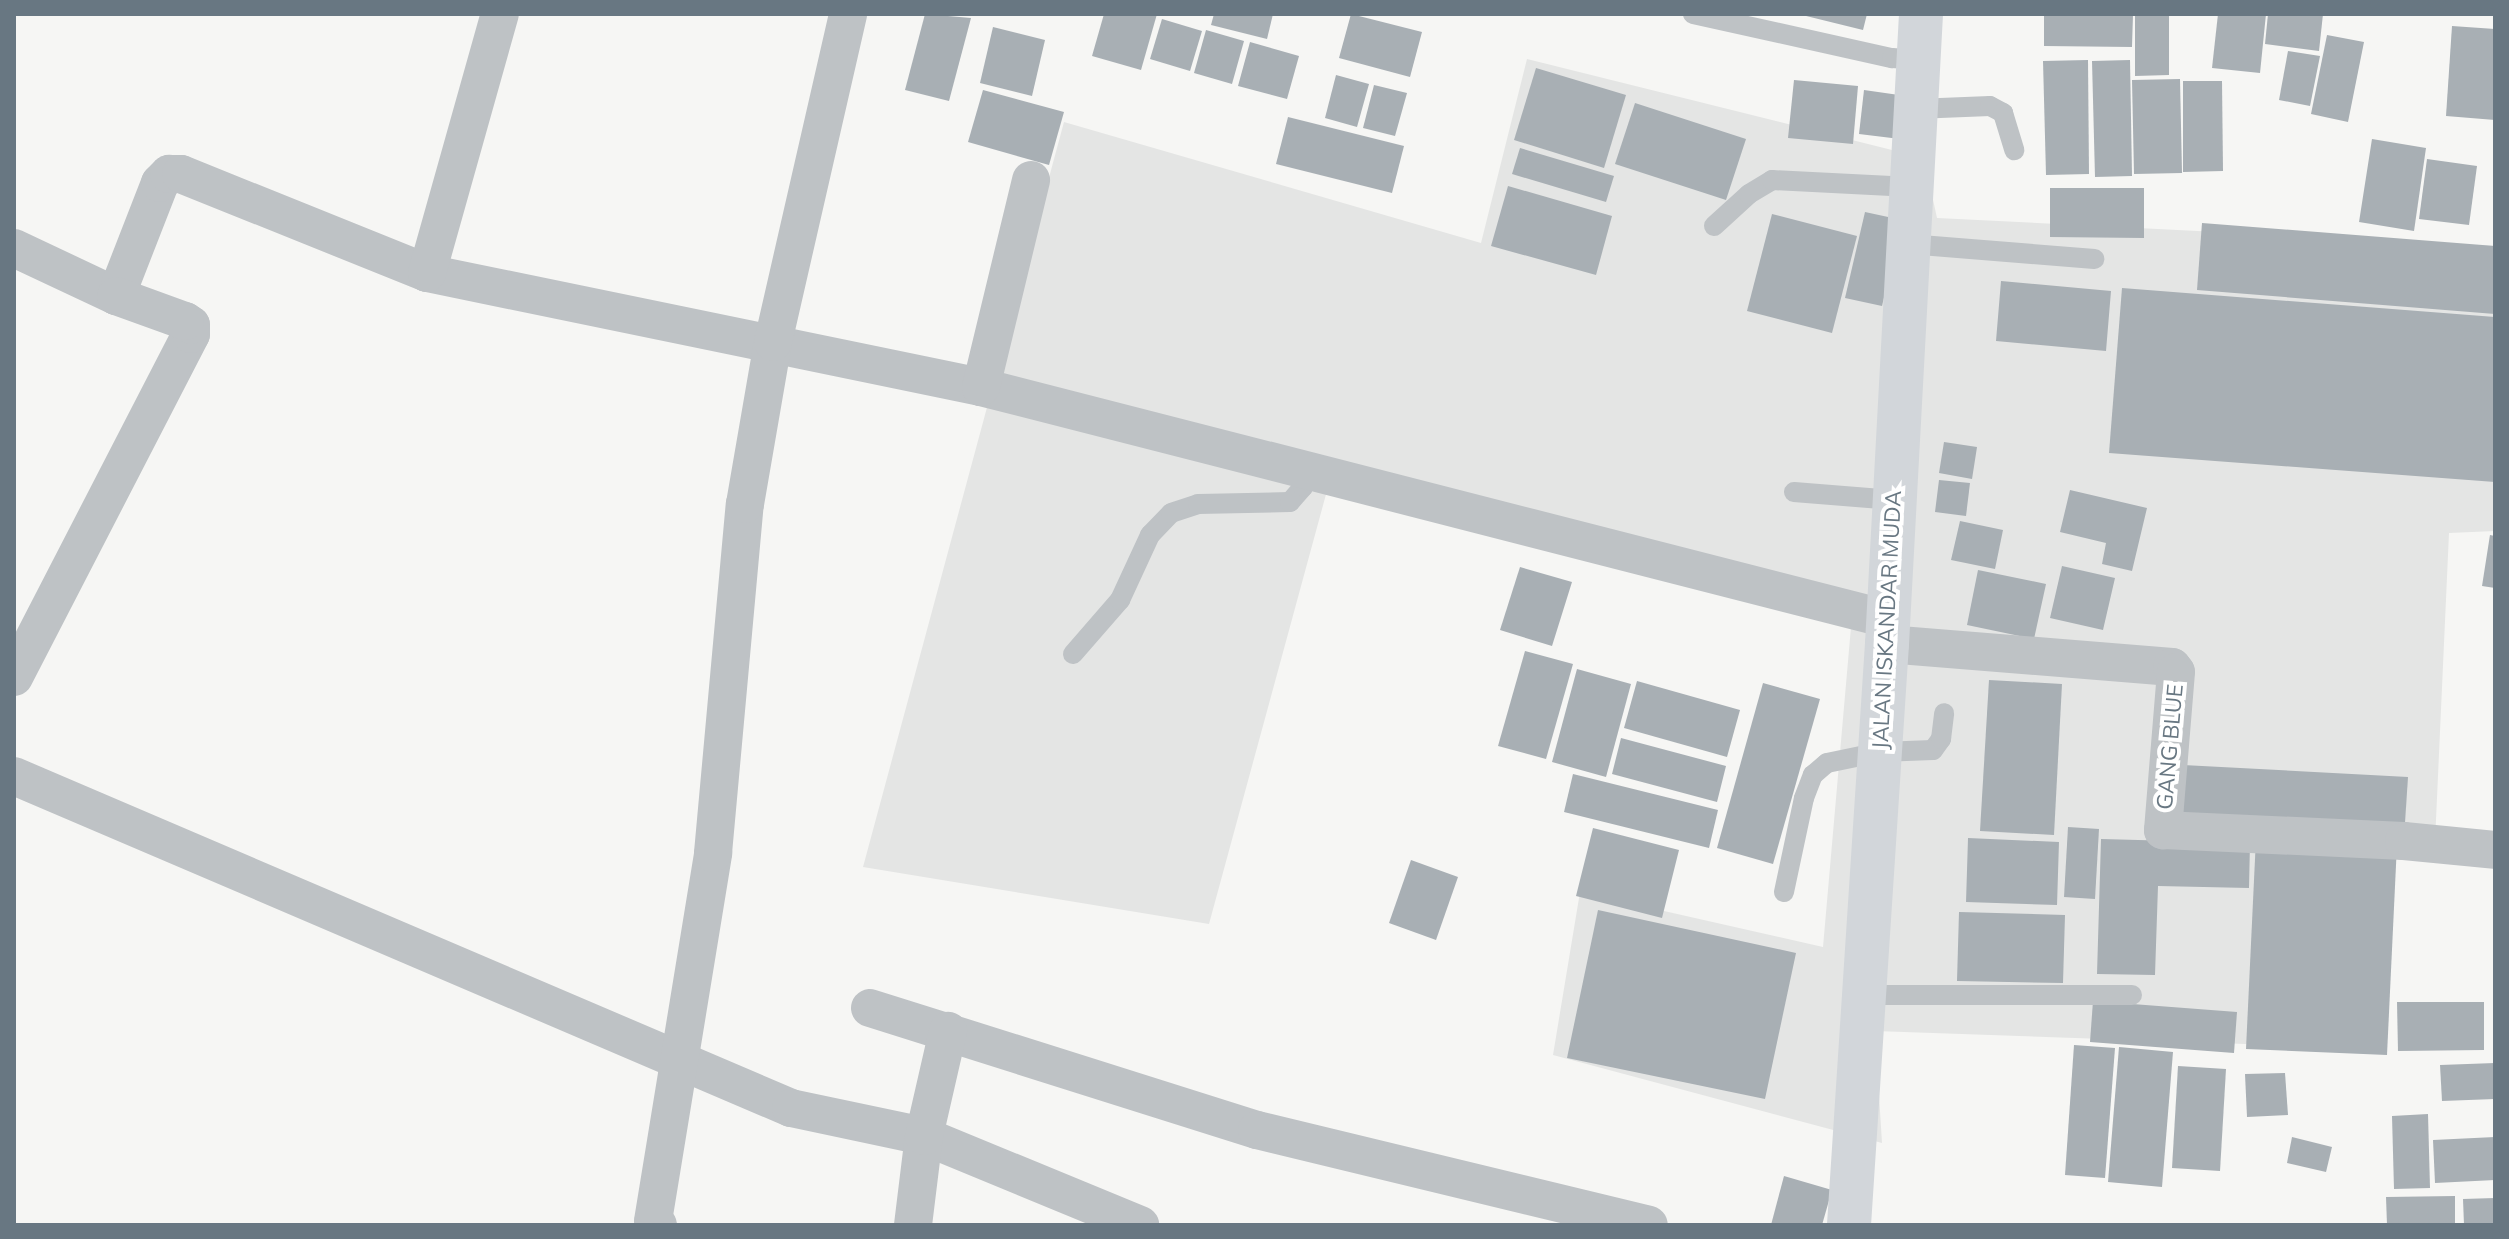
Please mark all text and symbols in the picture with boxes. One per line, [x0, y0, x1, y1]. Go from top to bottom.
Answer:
street label: JALAN ISKANDAR MUDA [1867, 490, 1907, 750]
street label: GANG BLUE [2151, 683, 2189, 811]

